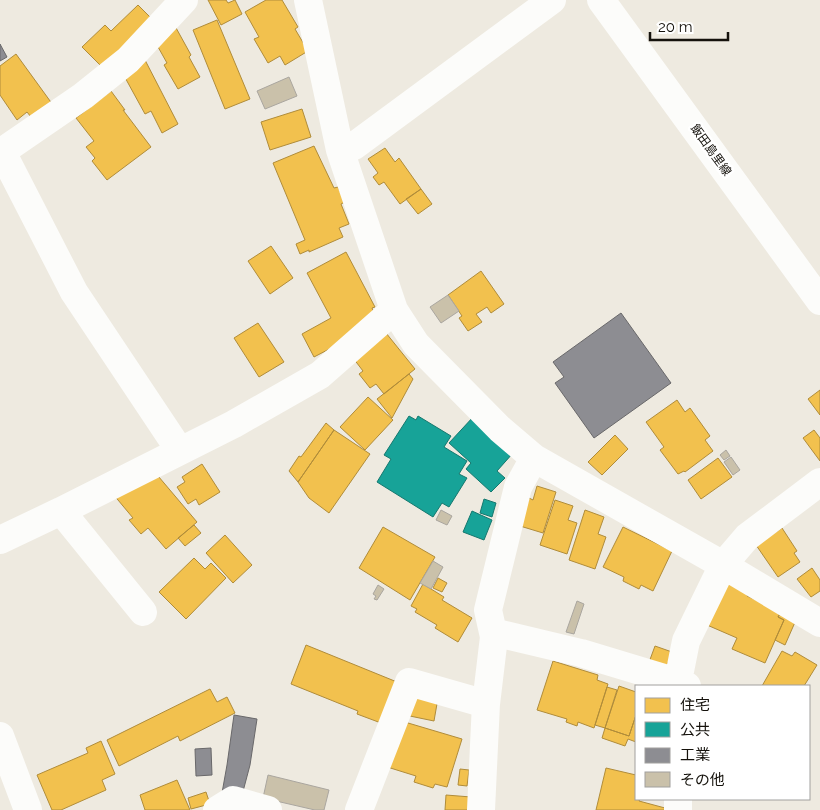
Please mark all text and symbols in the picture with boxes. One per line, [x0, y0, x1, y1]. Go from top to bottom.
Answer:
scale bar [650, 10, 728, 42]
text: 20 m [658, 18, 693, 36]
street label: 飯田島里線 [688, 122, 734, 178]
legend [635, 685, 810, 800]
text: 住宅 [680, 696, 710, 714]
text: 公共 [680, 721, 710, 739]
text: 工業 [680, 746, 710, 764]
text: その他 [680, 771, 725, 789]

